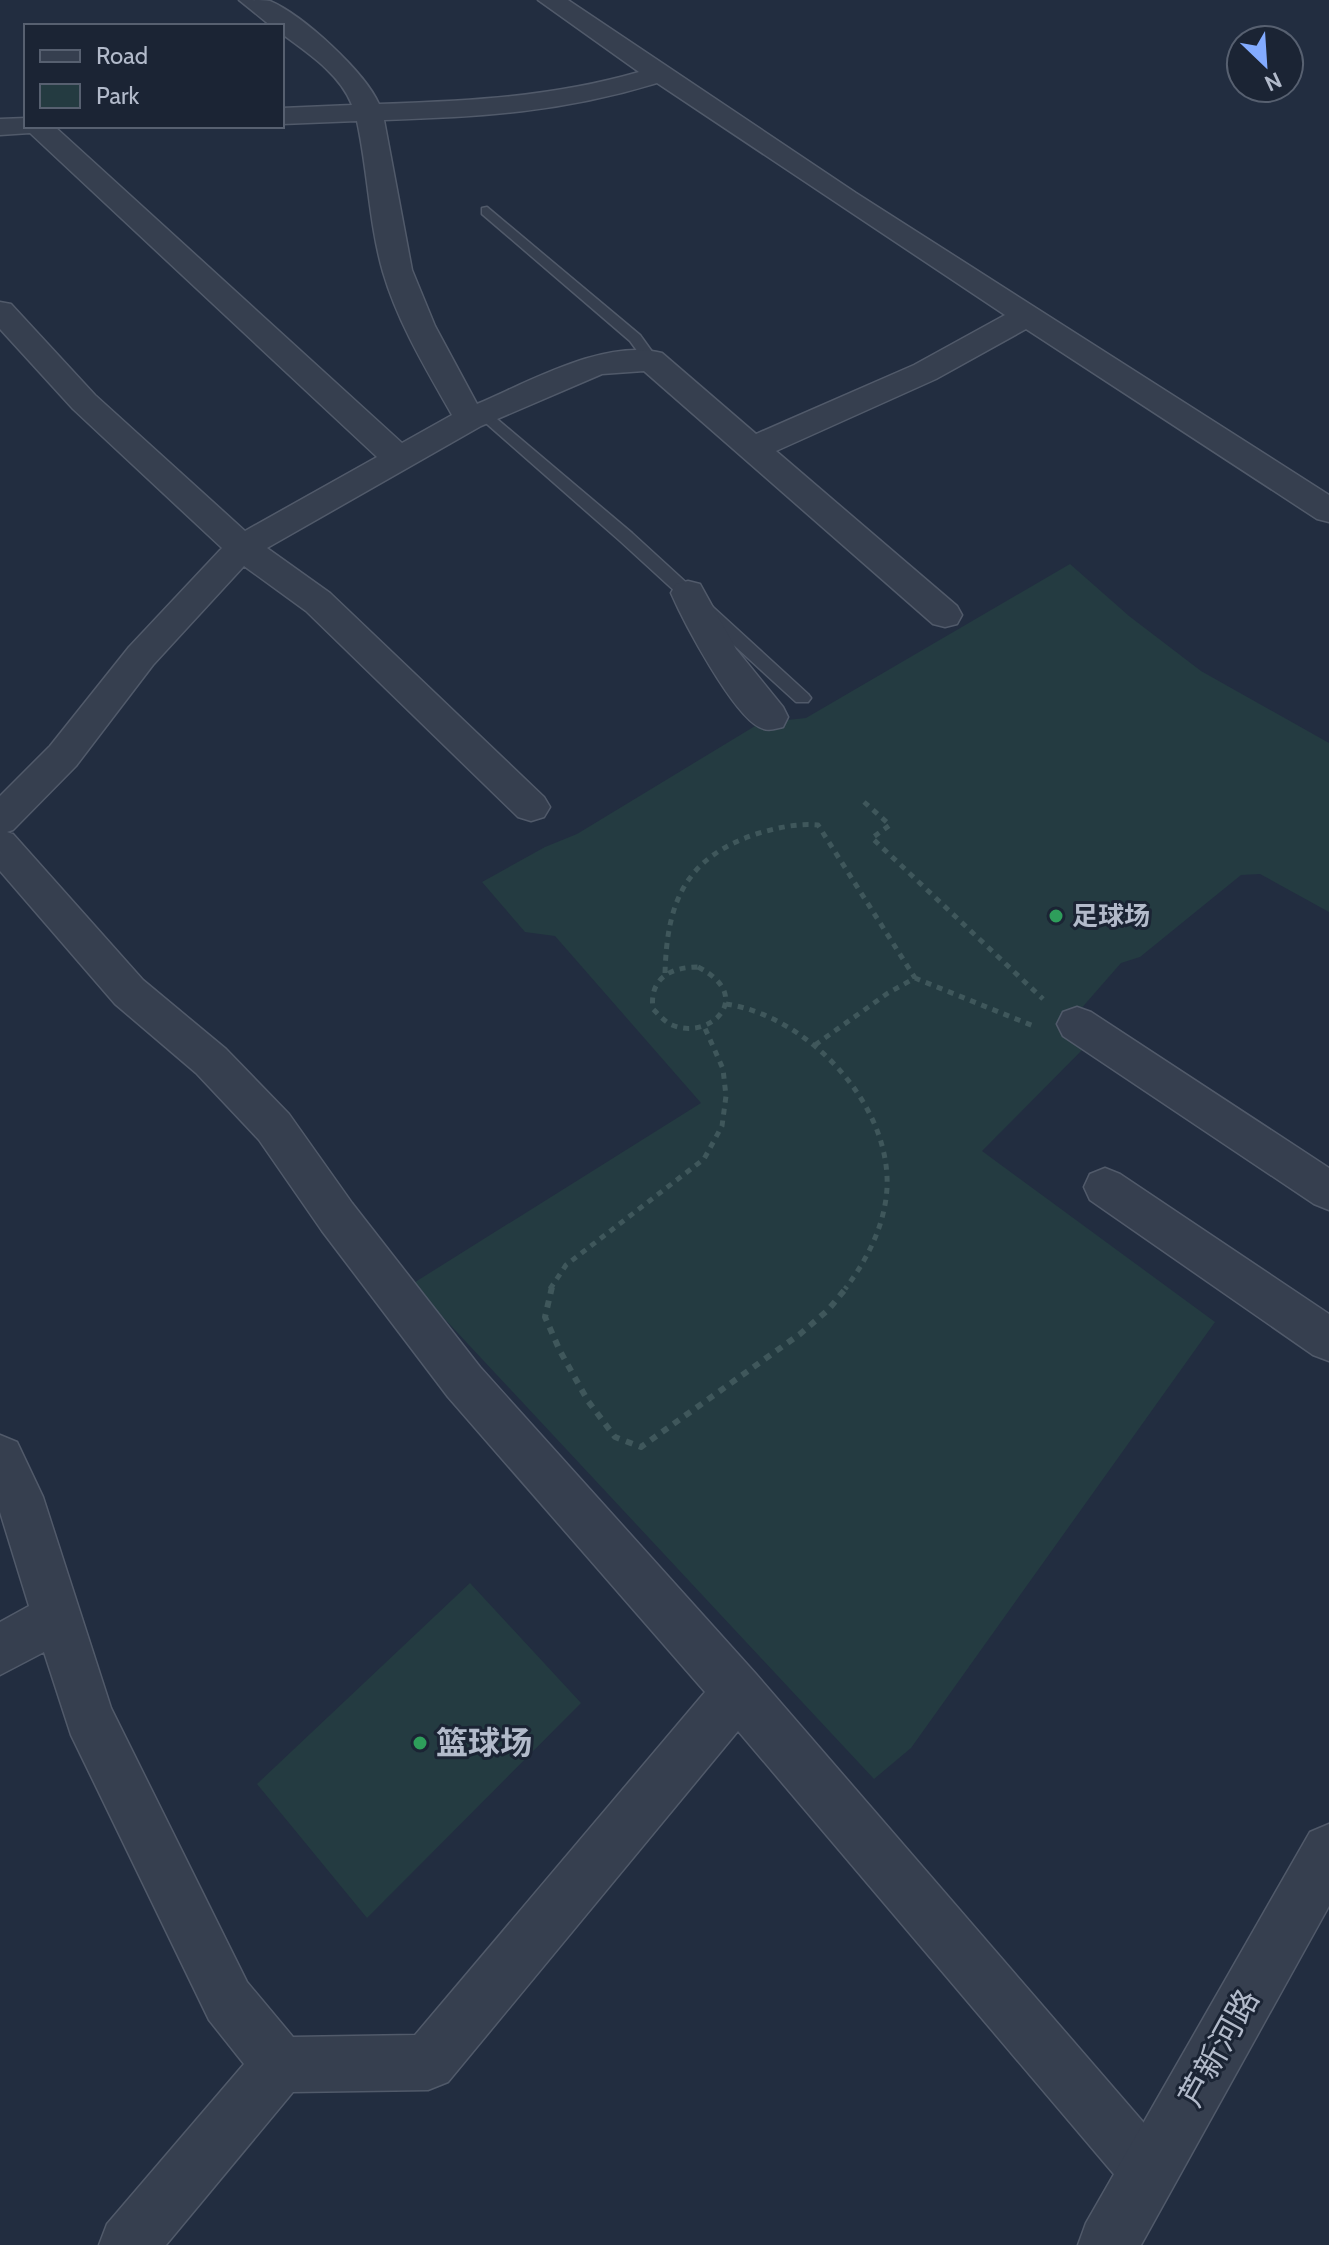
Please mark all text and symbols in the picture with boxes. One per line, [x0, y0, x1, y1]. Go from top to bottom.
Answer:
legend [24, 24, 284, 128]
north arrow [1225, 24, 1305, 104]
text: Road [96, 41, 148, 70]
text: N [1260, 66, 1286, 97]
text: Park [96, 81, 139, 110]
place label: 足球场 [1072, 900, 1150, 932]
marker: 足球场 [1047, 907, 1065, 925]
place label: 篮球场 [436, 1723, 532, 1762]
marker: 篮球场 [411, 1734, 429, 1752]
street label: 芦新河路 [1170, 1982, 1267, 2113]

